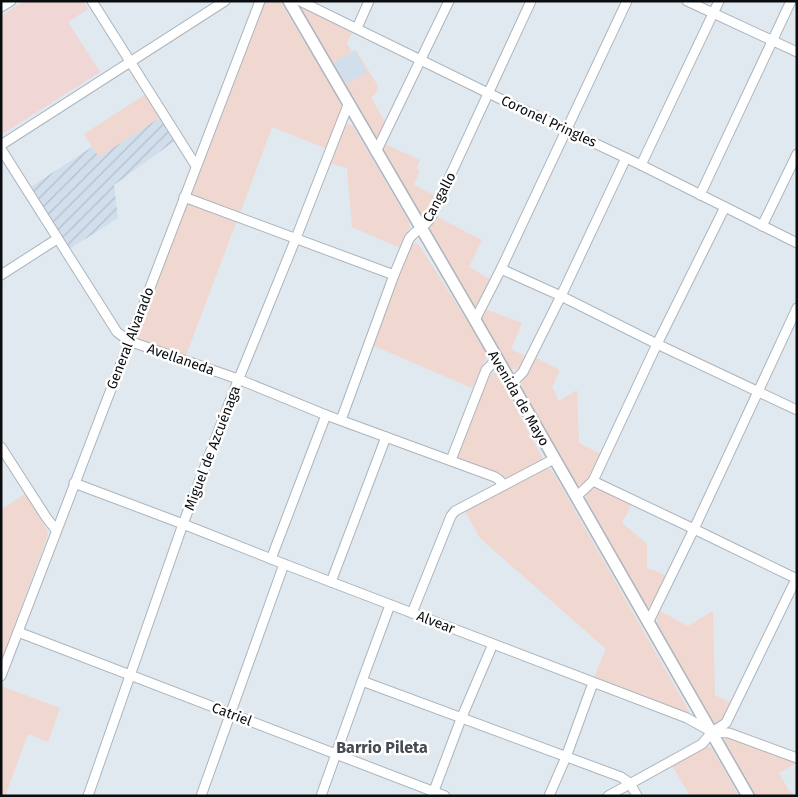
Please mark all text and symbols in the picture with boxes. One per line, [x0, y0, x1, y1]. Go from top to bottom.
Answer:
street label: Coronel Pringles [498, 92, 600, 151]
street label: Cangallo [419, 169, 460, 225]
street label: General Alvarado [103, 285, 158, 392]
street label: Avellaneda [145, 340, 217, 379]
street label: Avenida de Mayo [484, 348, 553, 449]
street label: Miguel de Azcuénaga [181, 384, 244, 513]
street label: Alvear [414, 607, 458, 638]
street label: Catriel [209, 699, 254, 730]
district label: Barrio Pileta [336, 738, 428, 757]

